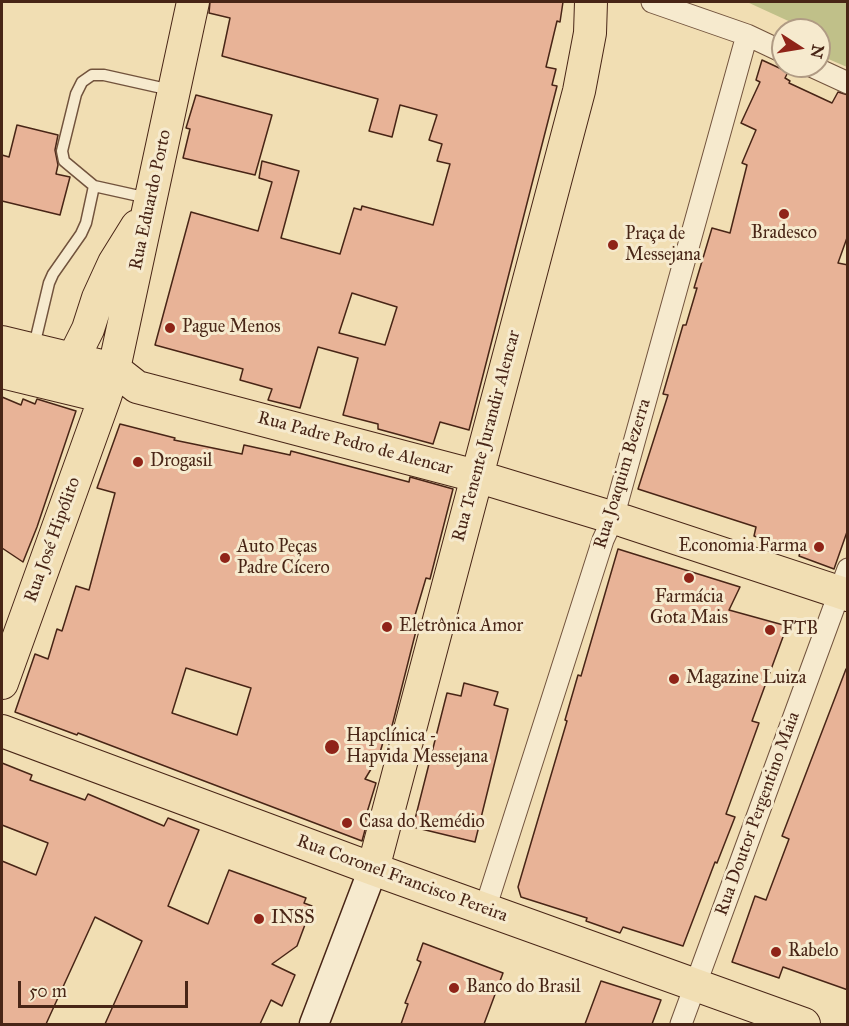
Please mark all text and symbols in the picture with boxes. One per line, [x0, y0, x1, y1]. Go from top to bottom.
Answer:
north arrow [771, 18, 831, 78]
text: N [806, 43, 828, 60]
street label: Rua Eduardo Porto [126, 128, 176, 272]
marker: Bradesco [777, 207, 791, 221]
place label: Bradesco [751, 223, 817, 245]
place label: Praça de Messejana [625, 224, 701, 266]
marker: Praça de Messejana [606, 238, 620, 252]
place label: Pague Menos [182, 317, 281, 339]
marker: Pague Menos [163, 321, 177, 335]
street label: Rua Tenente Jurandir Alencar [448, 328, 526, 544]
street label: Rua Joaquim Bezerra [590, 396, 656, 552]
street label: Rua Padre Pedro de Alencar [255, 408, 455, 480]
place label: Drogasil [150, 451, 212, 473]
marker: Drogasil [131, 455, 145, 469]
street label: Rua José Hipólito [20, 474, 86, 606]
place label: Economia Farma [678, 536, 807, 558]
place label: Auto Peças Padre Cícero [237, 537, 330, 580]
marker: Economia Farma [812, 540, 826, 554]
marker: Auto Peças Padre Cícero [218, 551, 232, 565]
marker: Farmácia Gota Mais [682, 571, 696, 585]
place label: Farmácia Gota Mais [650, 587, 728, 630]
place label: Eletrônica Amor [399, 616, 523, 638]
place label: FTB [782, 619, 818, 641]
marker: Eletrônica Amor [380, 620, 394, 634]
marker: FTB [763, 623, 777, 637]
place label: Magazine Luiza [686, 668, 806, 690]
marker: Magazine Luiza [667, 672, 681, 686]
street label: Rua Doutor Pergentino Maia [711, 709, 805, 919]
place label: Hapclínica - Hapvida Messejana [346, 726, 488, 768]
marker: Hapclínica - Hapvida Messejana [323, 738, 341, 756]
place label: Casa do Remédio [359, 812, 485, 834]
marker: Casa do Remédio [340, 816, 354, 830]
street label: Rua Coronel Francisco Pereira [294, 831, 510, 927]
place label: INSS [271, 908, 315, 930]
marker: INSS [252, 912, 266, 926]
place label: Rabelo [788, 941, 839, 963]
marker: Rabelo [769, 945, 783, 959]
scale bar [21, 969, 190, 1007]
place label: Banco do Brasil [466, 977, 581, 999]
text: 50 m [29, 980, 67, 1002]
marker: Banco do Brasil [447, 981, 461, 995]

